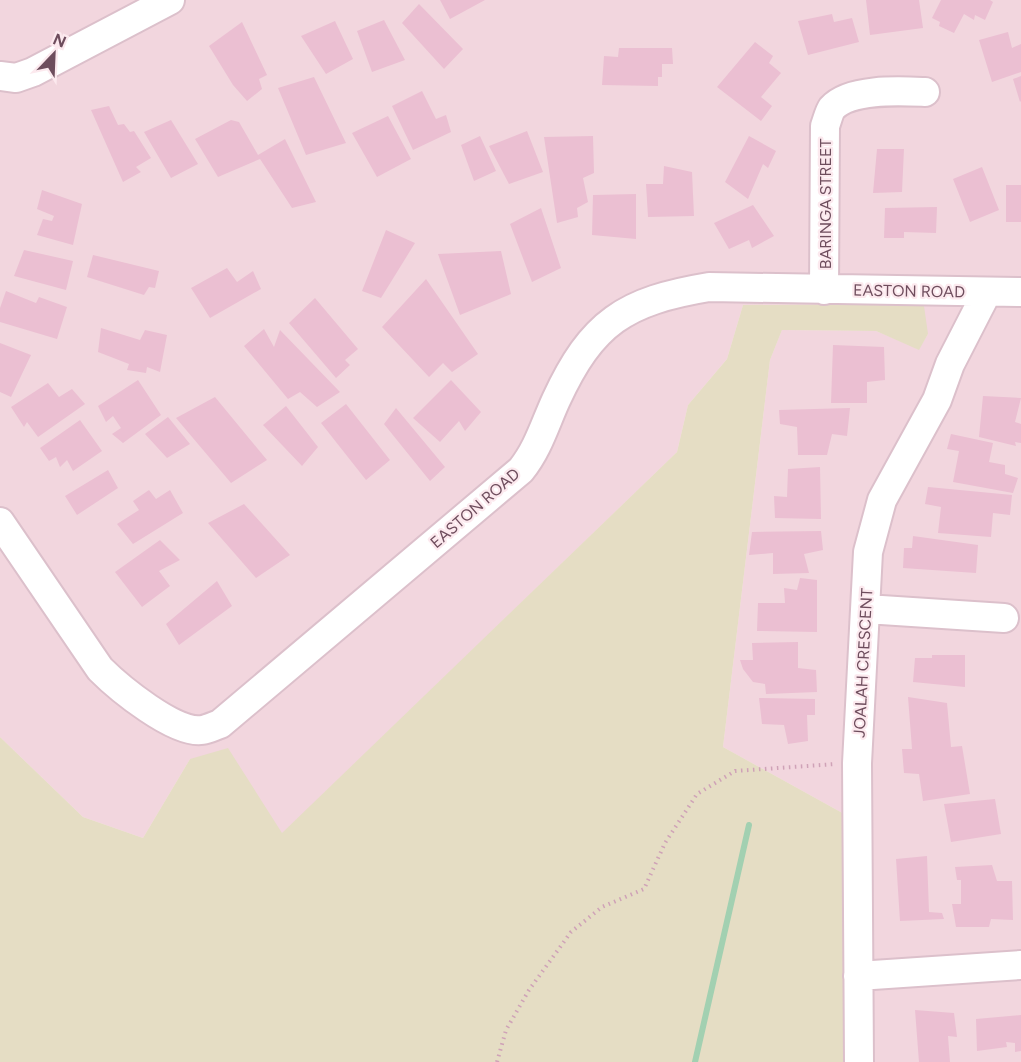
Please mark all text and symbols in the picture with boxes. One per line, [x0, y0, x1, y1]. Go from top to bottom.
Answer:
north arrow [24, 24, 84, 84]
text: N [50, 29, 69, 52]
street label: BARINGA STREET [816, 139, 835, 269]
street label: EASTON ROAD [853, 281, 965, 301]
street label: EASTON ROAD [427, 464, 523, 552]
street label: JOALAH CRESCENT [850, 588, 876, 738]

